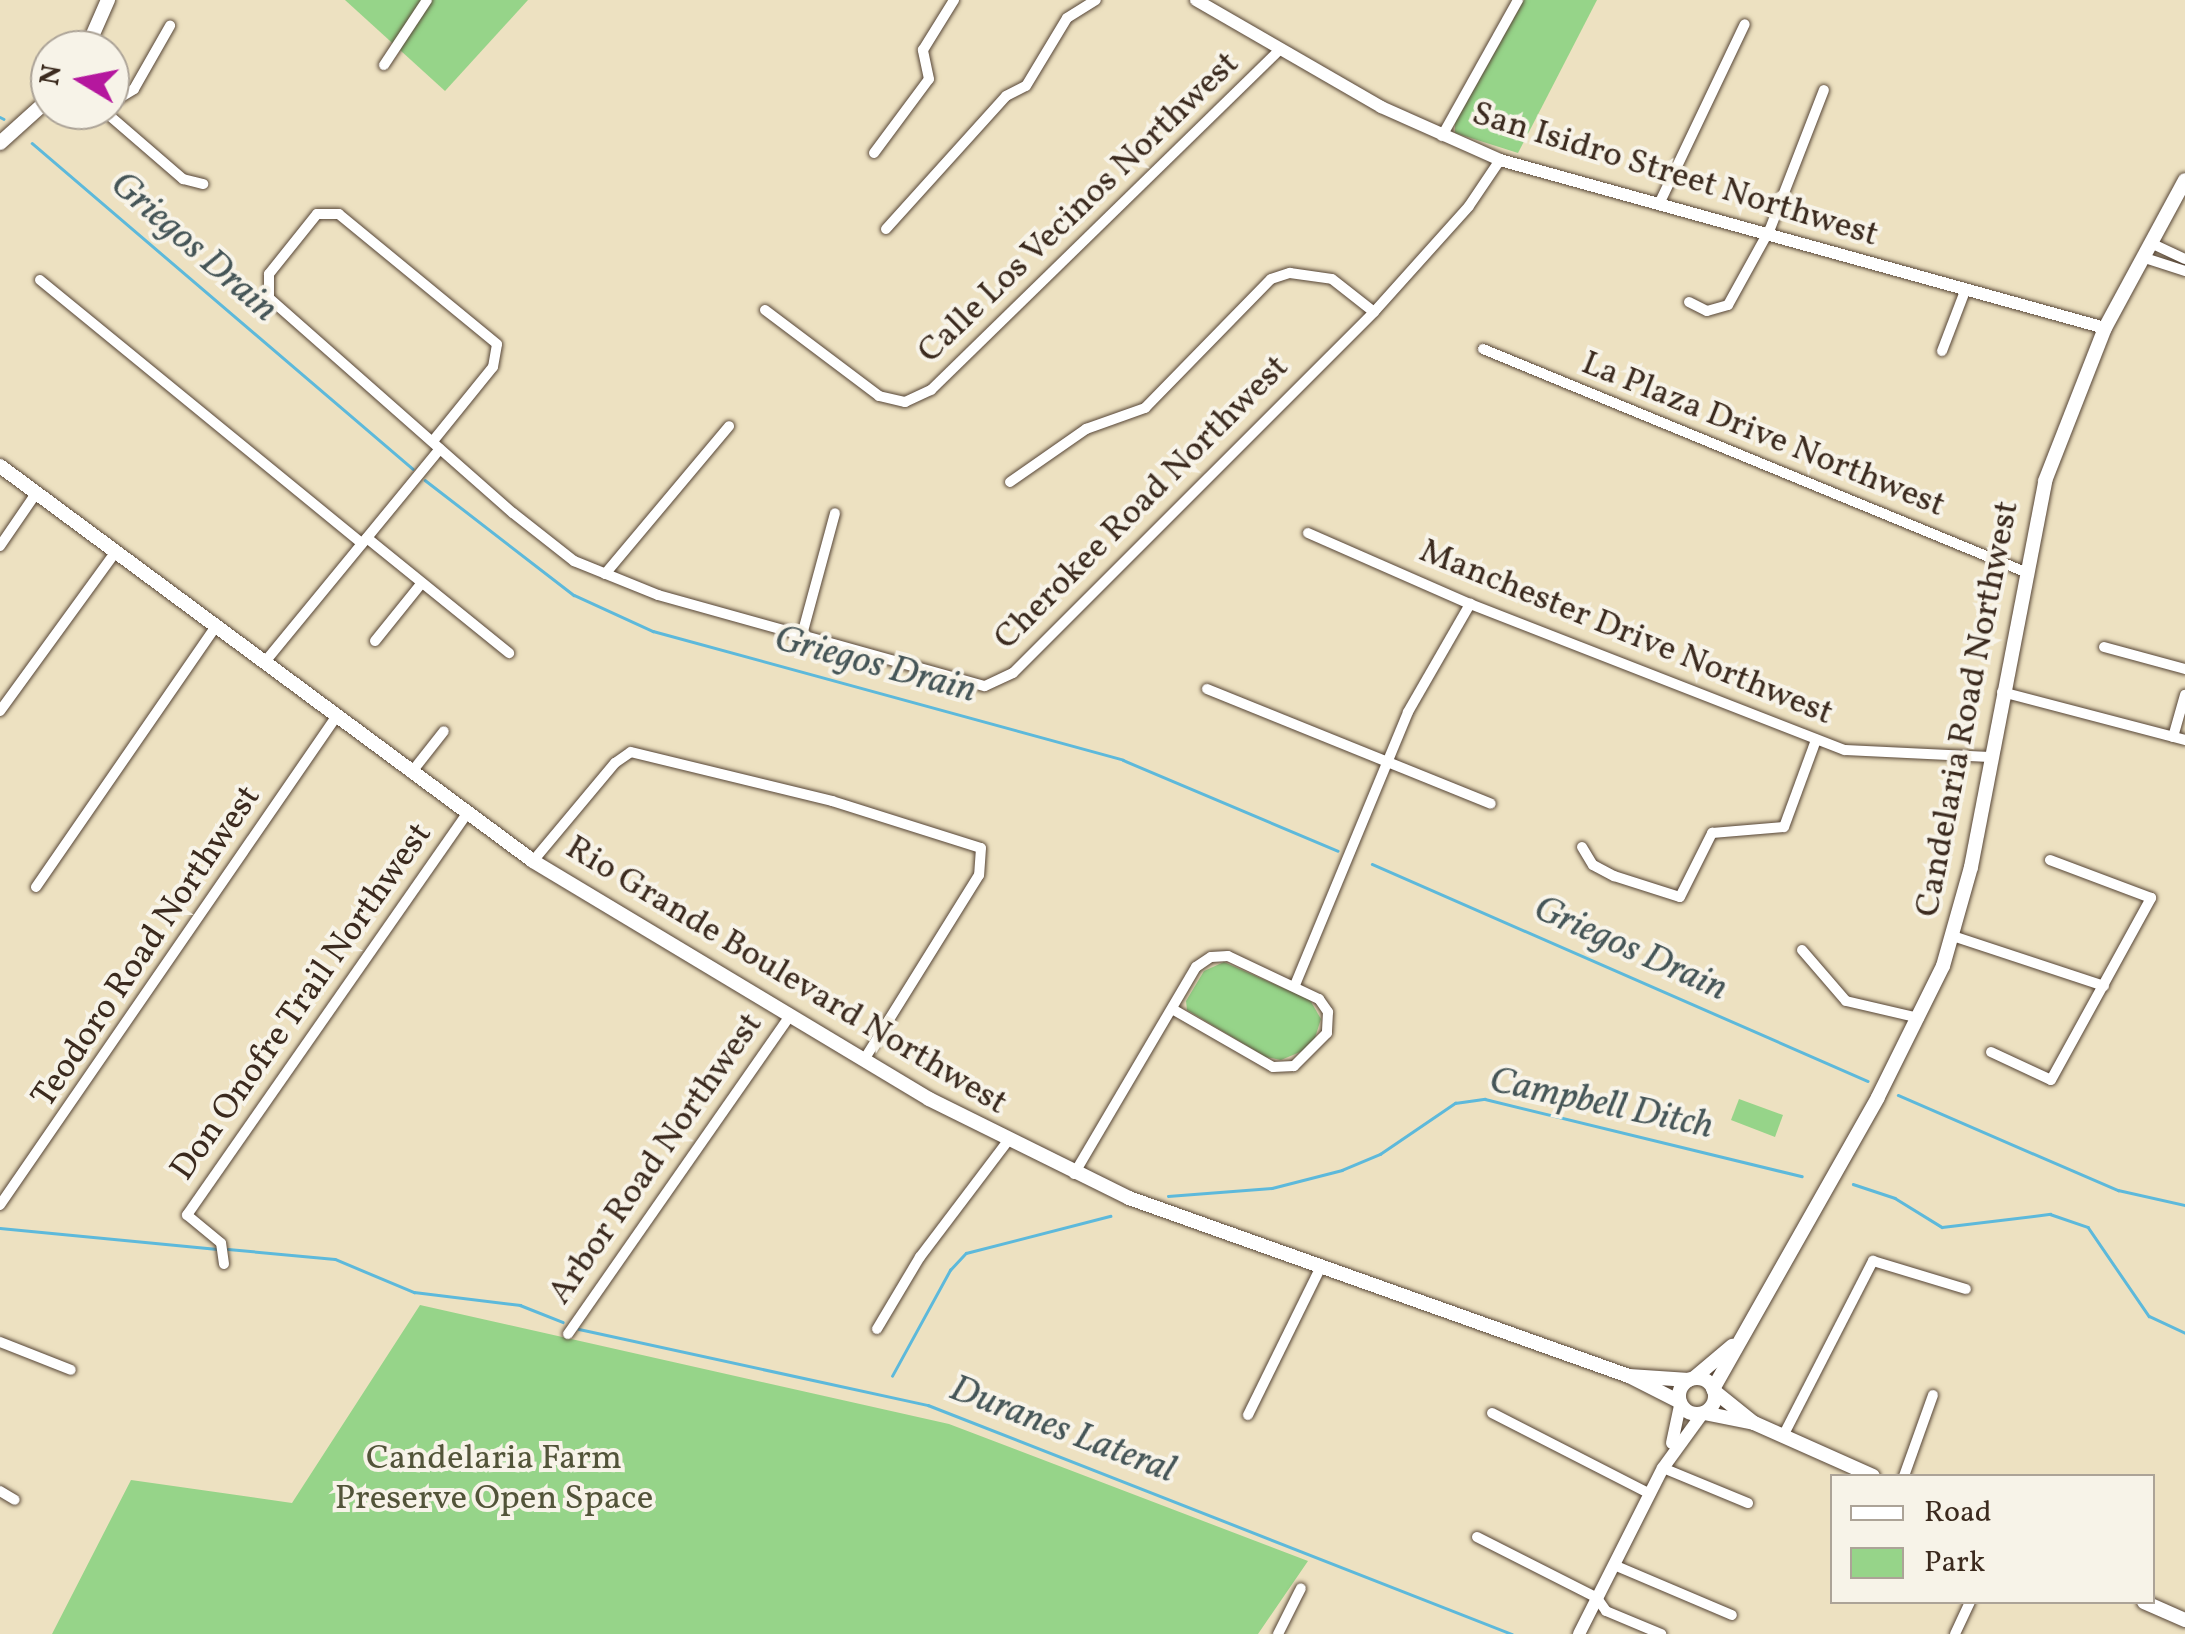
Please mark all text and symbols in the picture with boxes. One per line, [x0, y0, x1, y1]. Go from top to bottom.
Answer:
north arrow [30, 30, 130, 130]
street label: Calle Los Vecinos Northwest [909, 43, 1249, 373]
text: N [31, 62, 73, 88]
street label: San Isidro Street Northwest [1467, 93, 1883, 257]
water label: Griegos Drain [100, 163, 286, 333]
street label: La Plaza Drive Northwest [1575, 343, 1951, 527]
street label: Cherokee Road Northwest [986, 347, 1298, 659]
street label: Candelaria Road Northwest [1907, 498, 2029, 920]
street label: Manchester Drive Northwest [1413, 531, 1839, 735]
water label: Griegos Drain [769, 617, 981, 715]
street label: Teodoro Road Northwest [23, 778, 271, 1116]
street label: Don Onofre Trail Northwest [162, 815, 442, 1189]
street label: Rio Grande Boulevard Northwest [558, 827, 1014, 1125]
water label: Griegos Drain [1526, 887, 1734, 1013]
street label: Arbor Road Northwest [539, 1005, 773, 1313]
water label: Campbell Ditch [1485, 1059, 1717, 1151]
water label: Duranes Lateral [943, 1367, 1181, 1495]
park label: Candelaria Farm Preserve Open Space [335, 1438, 653, 1520]
legend [1830, 1474, 2155, 1604]
text: Road [1924, 1492, 1992, 1534]
text: Park [1924, 1542, 1985, 1584]

